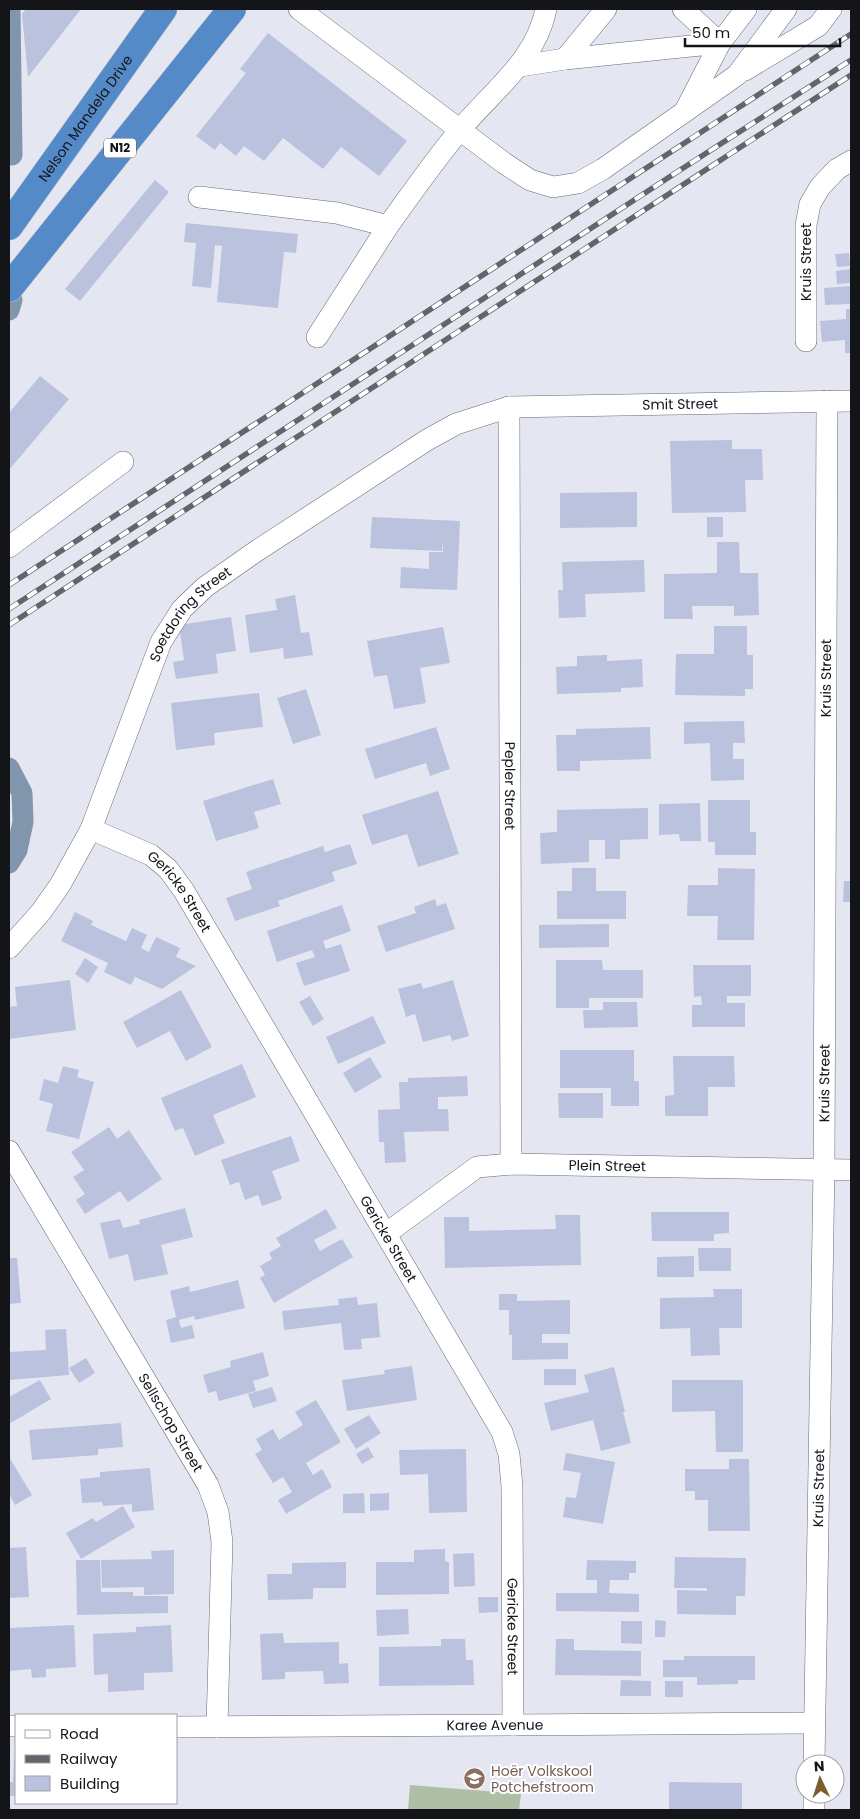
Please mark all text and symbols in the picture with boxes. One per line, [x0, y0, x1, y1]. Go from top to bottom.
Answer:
scale bar [685, 15, 840, 47]
text: 50 m [692, 22, 730, 43]
street label: Nelson Mandela Drive [33, 51, 138, 186]
road number: N12 [104, 138, 136, 158]
street label: Kruis Street [796, 223, 816, 301]
street label: Smit Street [642, 393, 718, 415]
street label: Soetdoring Street [144, 562, 235, 665]
street label: Kruis Street [816, 639, 836, 717]
street label: Pepler Street [500, 742, 520, 830]
street label: Gericke Street [143, 846, 216, 936]
street label: Kruis Street [814, 1044, 834, 1122]
street label: Plein Street [568, 1155, 646, 1176]
street label: Gericke Street [355, 1192, 422, 1286]
street label: Sellschop Street [134, 1369, 208, 1476]
street label: Kruis Street [808, 1449, 829, 1527]
street label: Gericke Street [502, 1578, 523, 1675]
legend [15, 1714, 178, 1804]
street label: Karee Avenue [447, 1715, 544, 1735]
text: Road [60, 1723, 99, 1744]
text: Railway [60, 1748, 118, 1769]
north arrow [795, 1754, 845, 1804]
text: N [813, 1756, 825, 1776]
place label: Hoër Volkskool Potchefstroom [491, 1761, 594, 1797]
school or university icon: Hoër Volkskool Potchefstroom [463, 1767, 487, 1791]
text: Building [60, 1773, 120, 1794]

